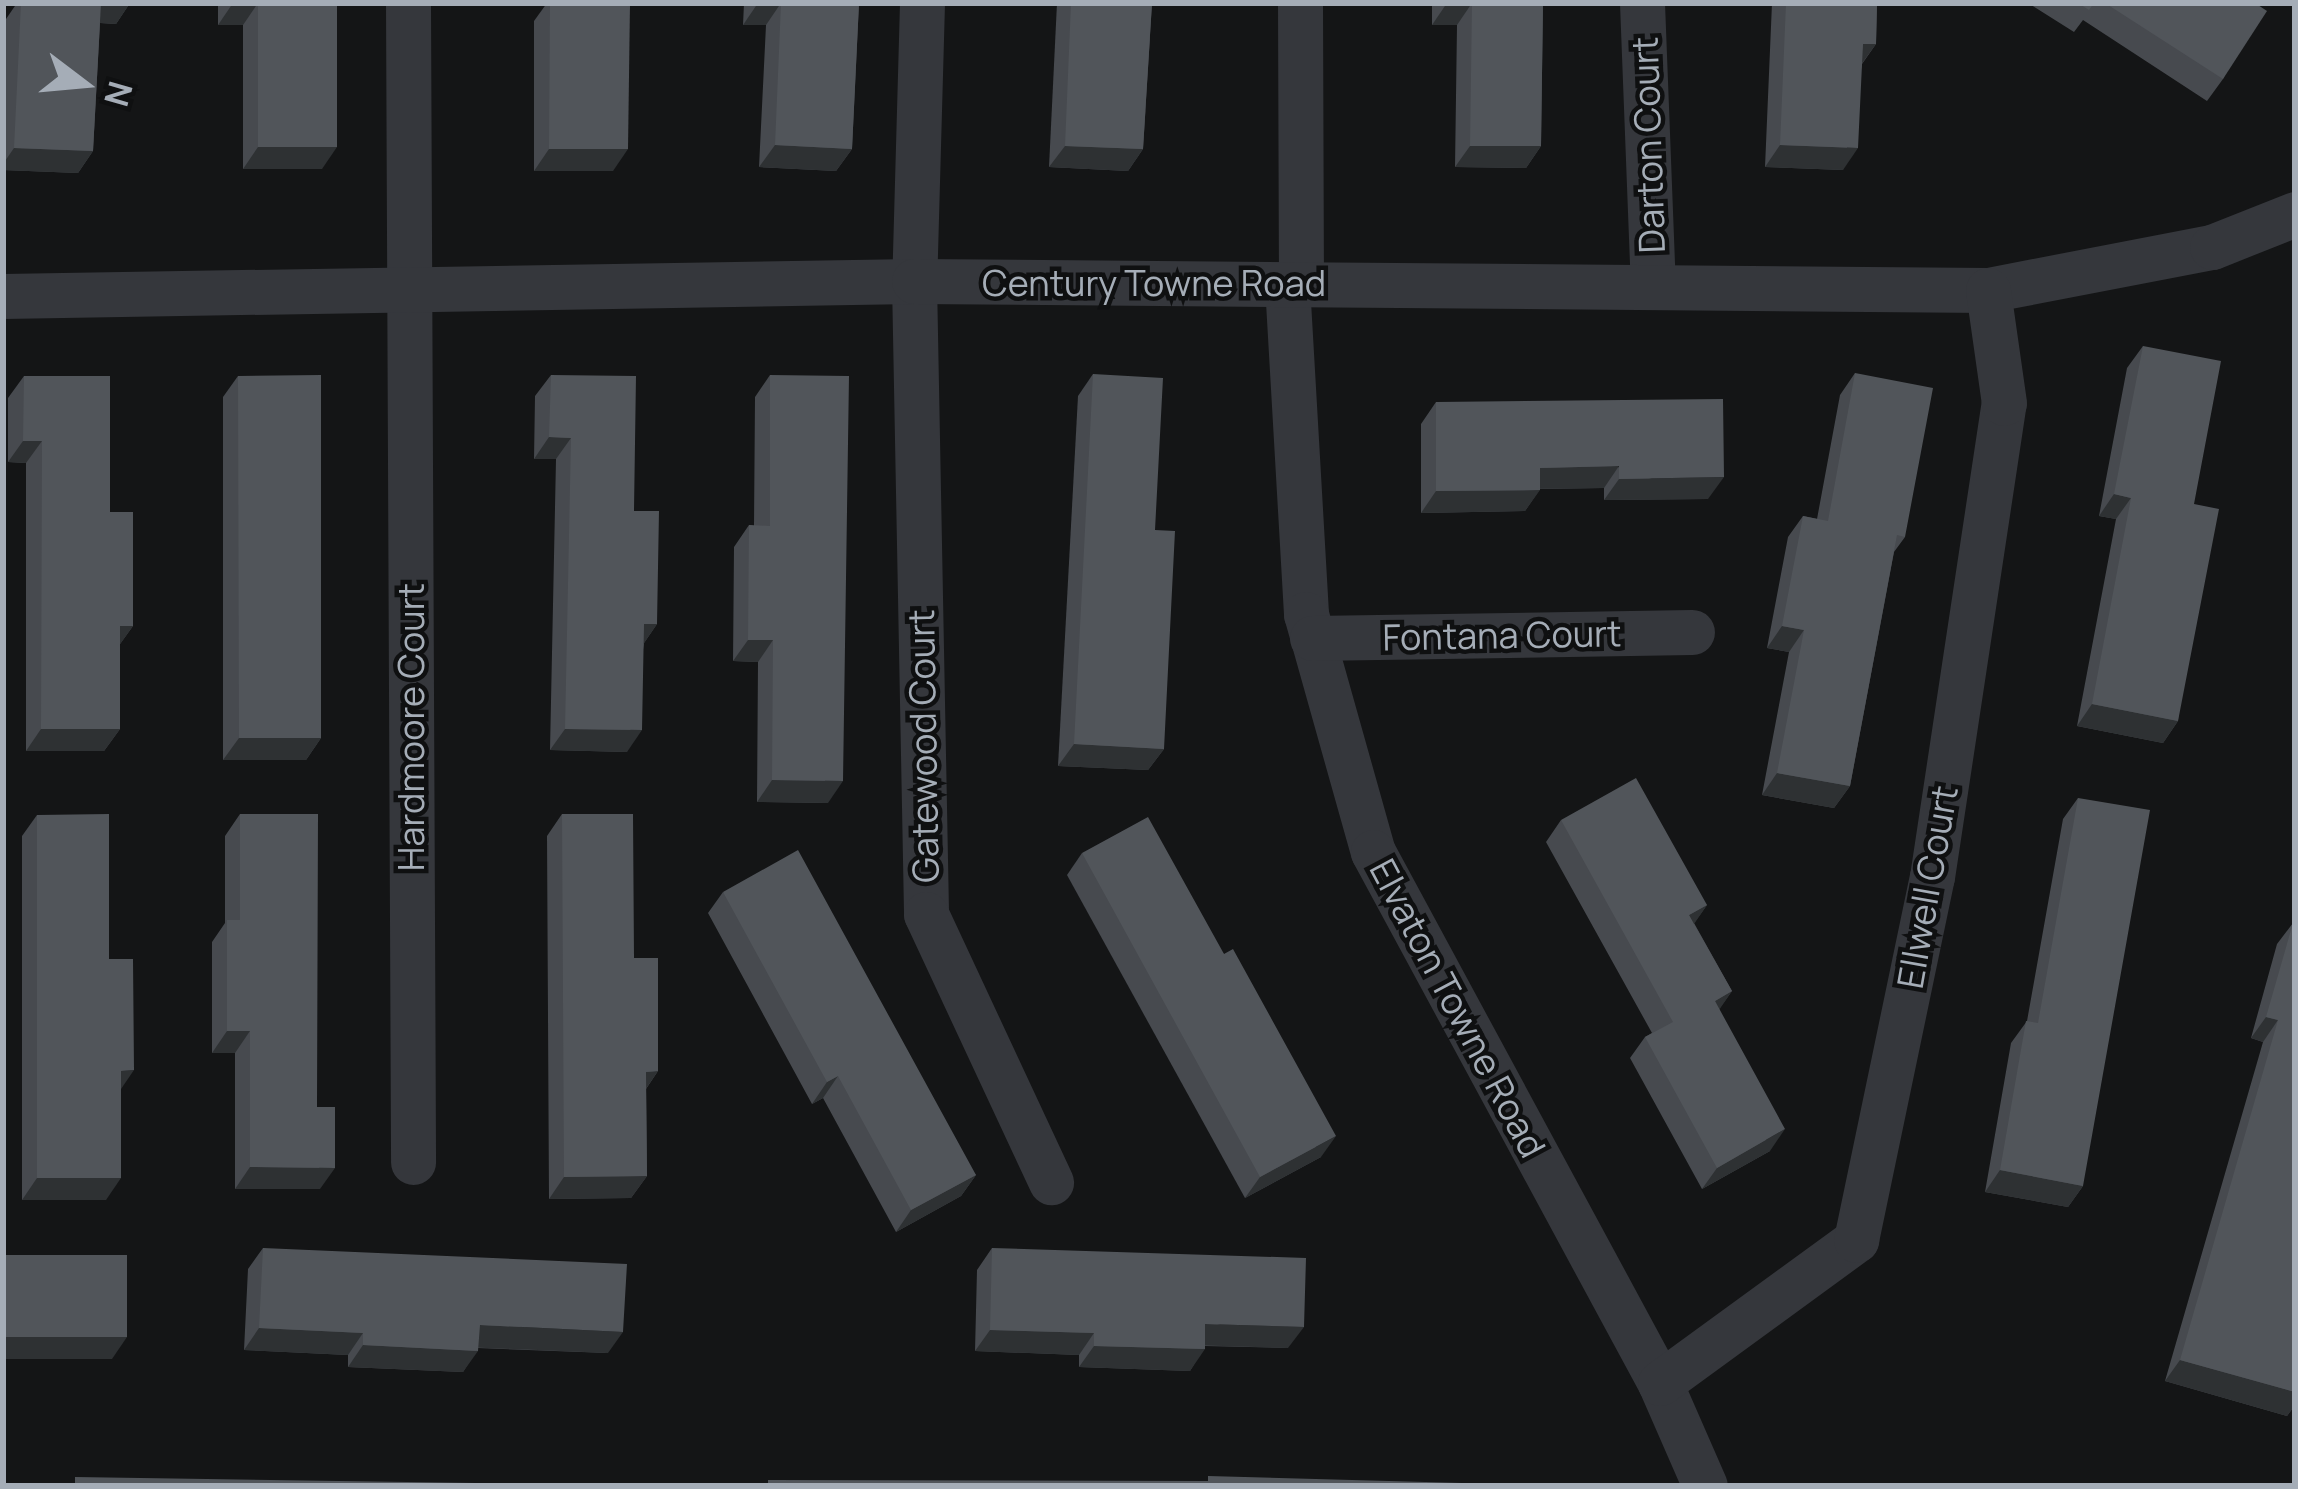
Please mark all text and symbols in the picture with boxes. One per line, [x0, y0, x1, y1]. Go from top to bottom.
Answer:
north arrow [24, 24, 144, 144]
street label: Darton Court [1623, 36, 1673, 254]
text: N [94, 76, 144, 112]
street label: Century Towne Road [982, 261, 1326, 305]
street label: Hardmoore Court [389, 583, 433, 871]
street label: Gatewood Court [899, 609, 947, 883]
street label: Fontana Court [1382, 611, 1622, 659]
street label: Ellwell Court [1888, 782, 1966, 992]
street label: Elvaton Towne Road [1361, 852, 1555, 1164]

